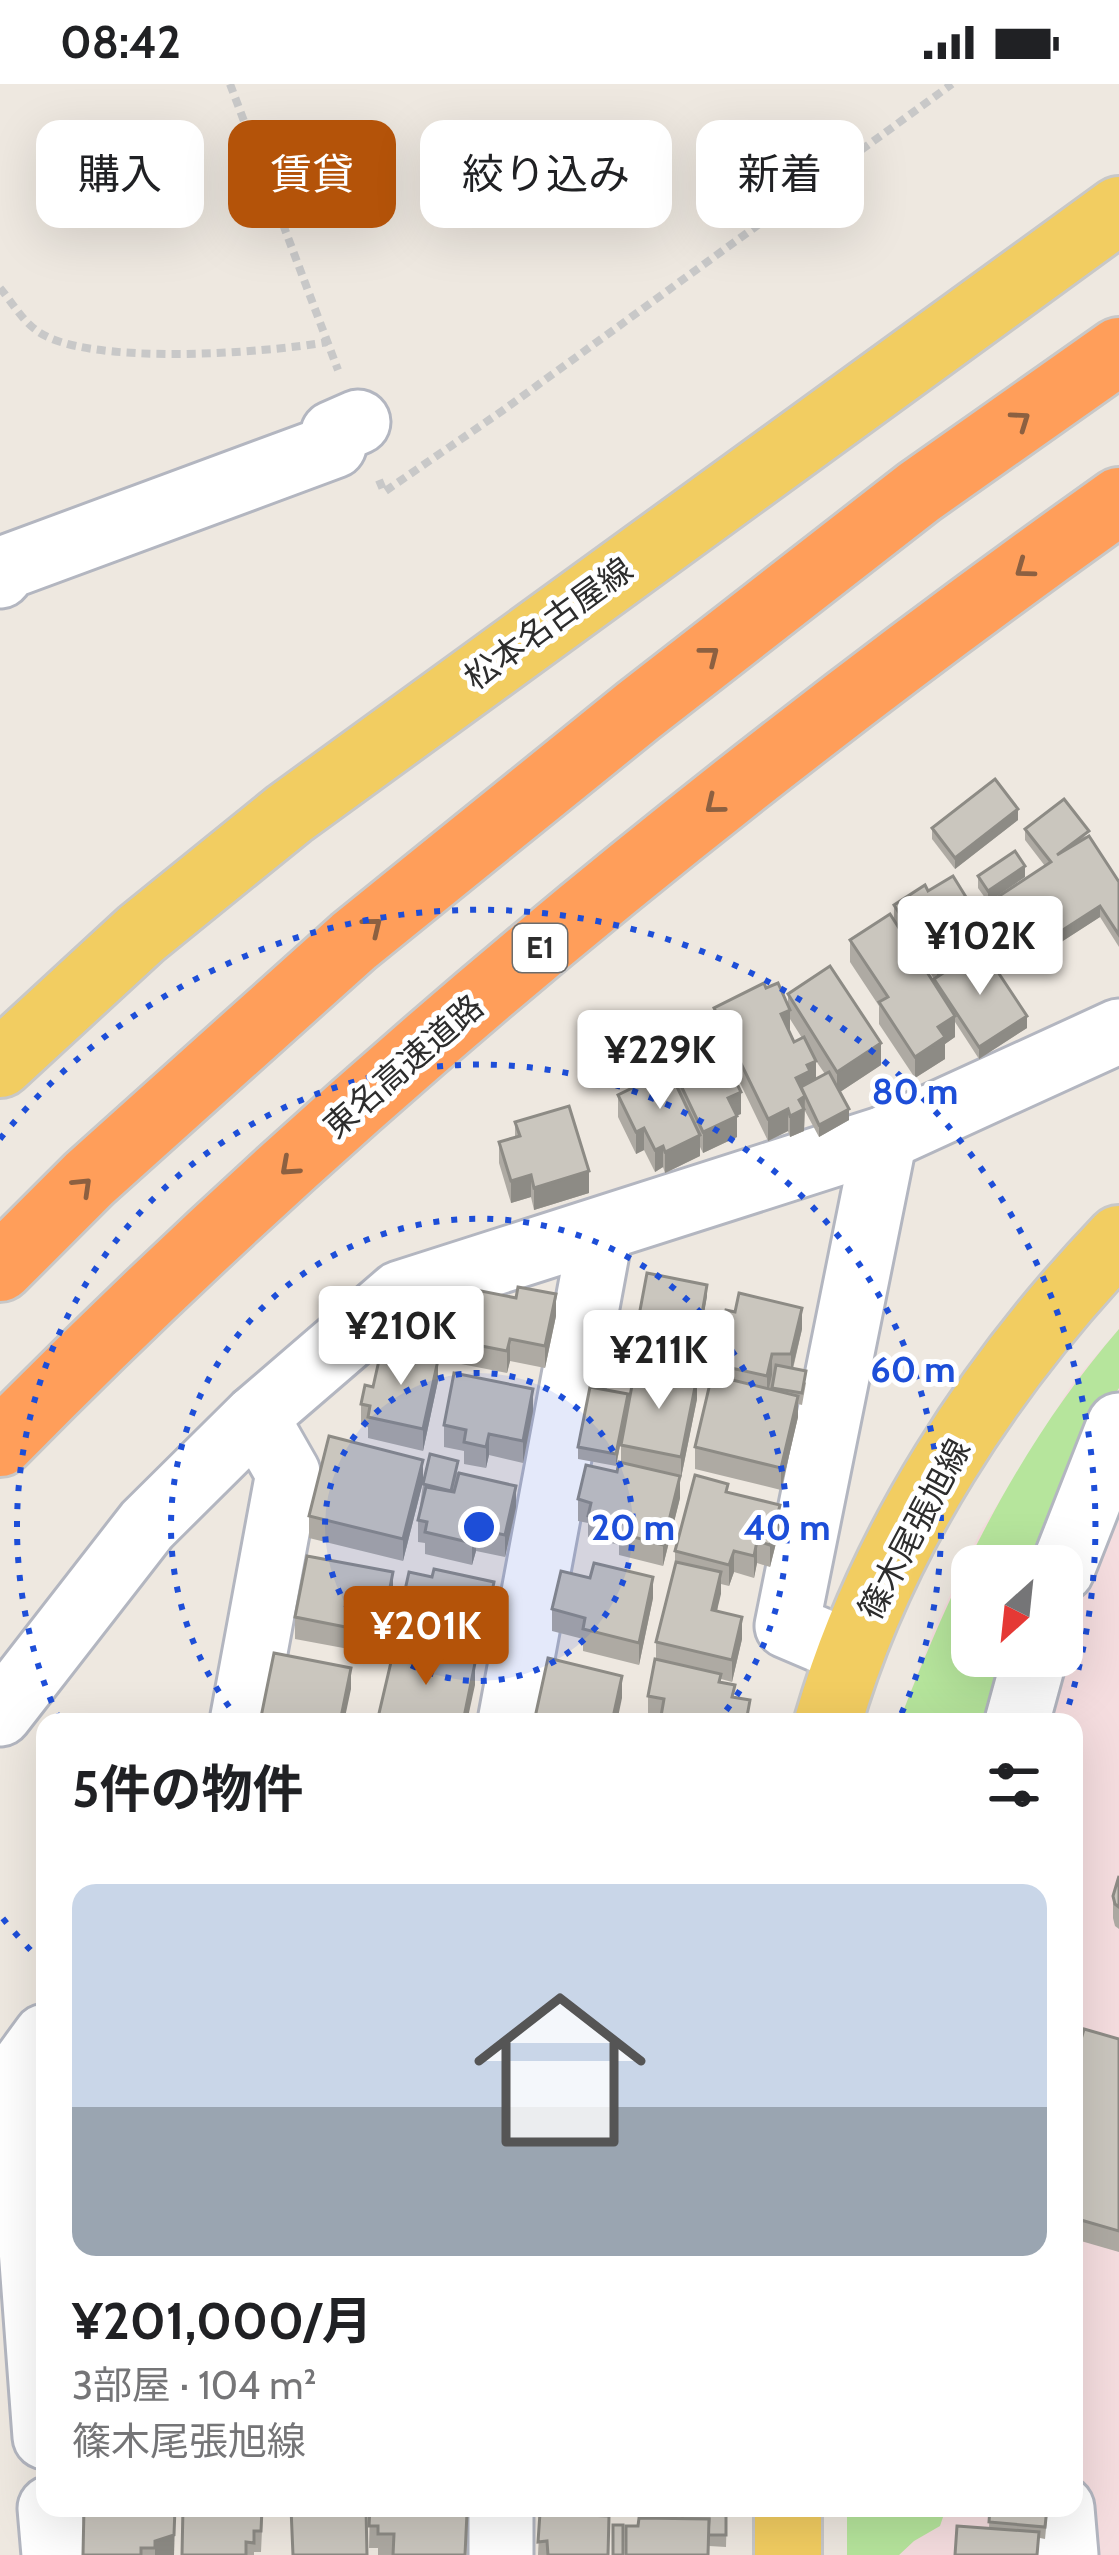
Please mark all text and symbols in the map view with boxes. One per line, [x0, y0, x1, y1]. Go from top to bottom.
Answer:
text: 08:42 [60, 15, 181, 69]
chip: 購入 [36, 120, 204, 228]
chip: 賃貸 [228, 120, 396, 228]
chip: 絞り込み [420, 120, 672, 228]
chip: 新着 [696, 120, 864, 228]
one-way arrow [1008, 412, 1030, 434]
street label: 松本名古屋線 [456, 549, 640, 697]
one-way arrow [1016, 554, 1037, 576]
one-way arrow [696, 647, 718, 669]
one-way arrow [705, 791, 727, 812]
pin: ¥102K [896, 896, 1064, 998]
text: ¥102K [925, 911, 1035, 959]
one-way arrow [360, 918, 382, 940]
road number: E1 [513, 924, 567, 972]
street label: 東名高速道路 [315, 986, 491, 1146]
pin: ¥229K [576, 1010, 744, 1112]
text: ¥229K [604, 1025, 716, 1073]
text: 80 m [872, 1069, 958, 1113]
one-way arrow [281, 1152, 302, 1174]
one-way arrow [69, 1178, 91, 1200]
pin: ¥210K [317, 1286, 485, 1388]
text: ¥210K [346, 1301, 456, 1349]
pin: ¥211K [575, 1310, 743, 1412]
text: ¥211K [610, 1325, 708, 1373]
text: 60 m [870, 1347, 956, 1391]
street label: 篠木尾張旭線 [850, 1432, 978, 1626]
text: 20 m [591, 1505, 675, 1549]
text: 40 m [743, 1505, 831, 1549]
centre of rings [458, 1506, 500, 1548]
north arrow [951, 1545, 1083, 1677]
map controls [951, 1545, 1083, 1677]
pin: ¥201K [342, 1586, 510, 1688]
text: ¥201K [371, 1601, 481, 1649]
icon: filters [981, 1752, 1047, 1818]
text: 5件の物件 [72, 1758, 303, 1820]
icon: home [452, 1962, 668, 2178]
text: ¥201,000/月 [72, 2290, 373, 2352]
text: 3部屋 · 104 m² [72, 2361, 316, 2409]
text: 篠木尾張旭線 [72, 2417, 306, 2465]

